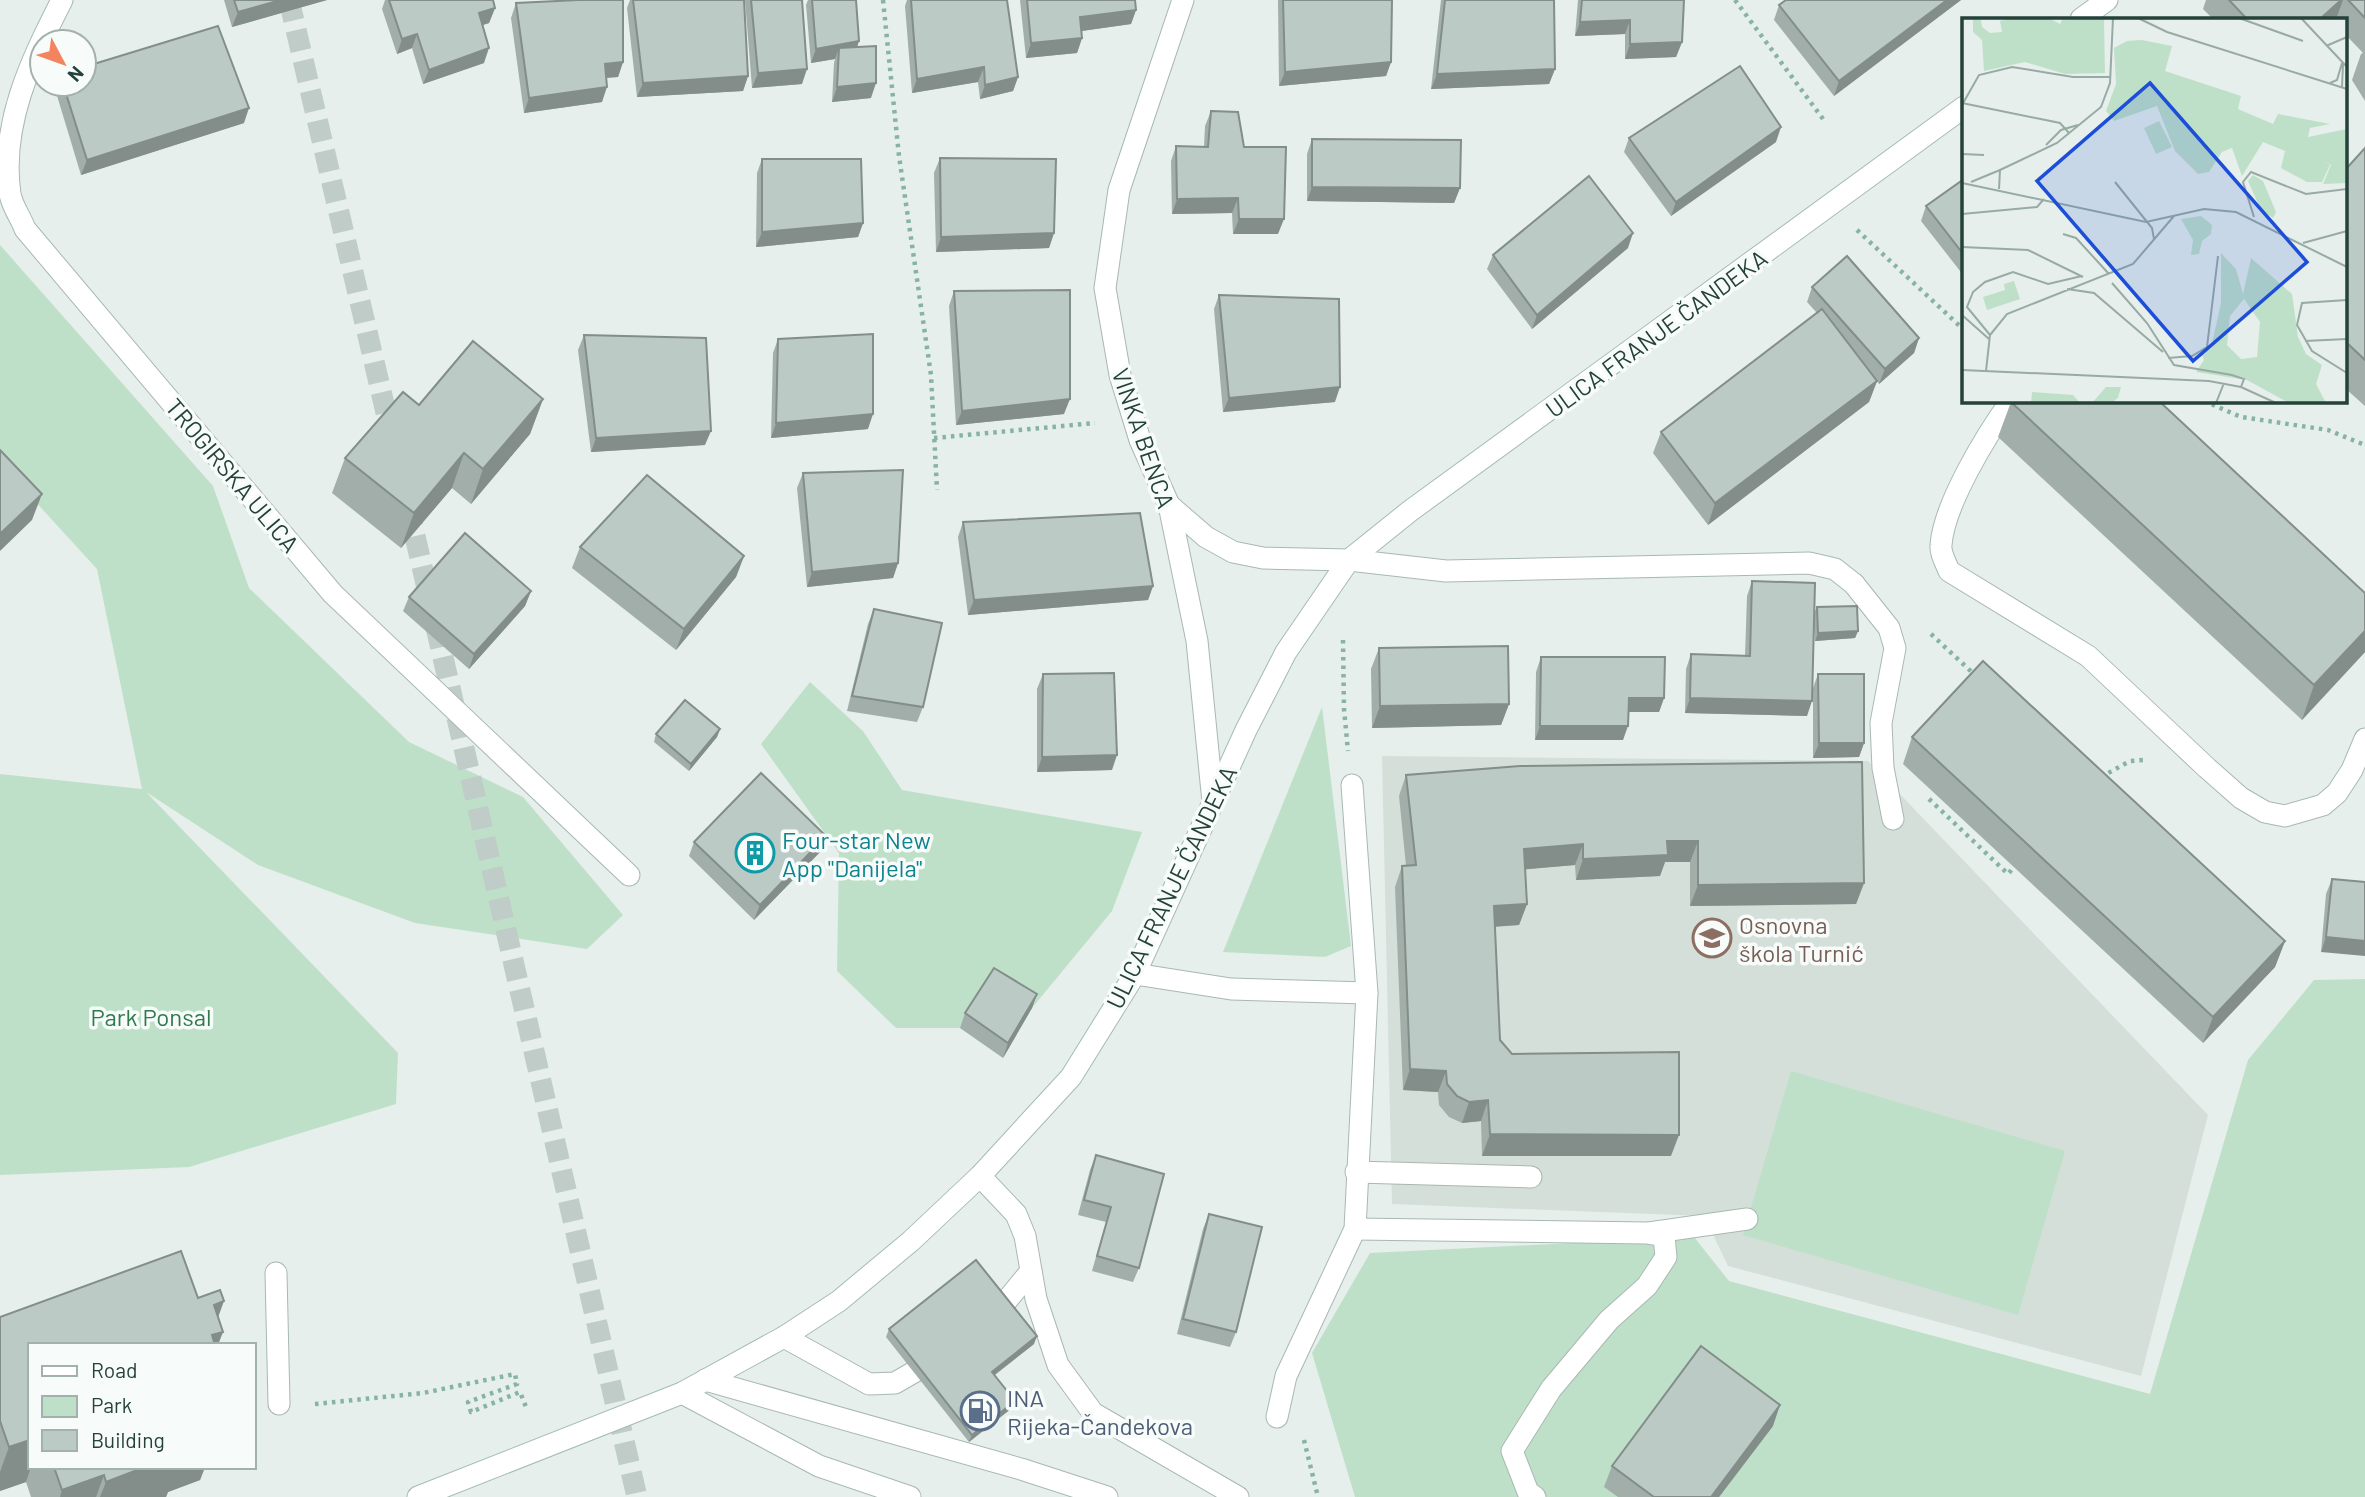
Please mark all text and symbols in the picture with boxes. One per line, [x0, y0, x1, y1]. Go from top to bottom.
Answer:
inset map [1962, 18, 2348, 402]
north arrow [28, 28, 98, 98]
text: N [63, 62, 89, 87]
street label: ULICA FRANJE ČANDEKA [1540, 243, 1772, 423]
street label: VINKA BENCA [1106, 364, 1182, 512]
street label: TROGIRSKA ULICA [160, 392, 306, 558]
street label: ULICA FRANJE ČANDEKA [1100, 761, 1242, 1013]
place label: Four-star New App "Danijela" [782, 825, 931, 882]
building icon: Four-star New App "Danijela" [734, 832, 776, 874]
place label: Osnovna škola Turnić [1739, 910, 1864, 967]
school or university icon: Osnovna škola Turnić [1691, 917, 1733, 959]
park label: Park Ponsal [90, 1002, 212, 1031]
legend [28, 1343, 256, 1469]
text: Road [91, 1357, 137, 1382]
place label: INA Rijeka-Čandekova [1007, 1383, 1193, 1440]
fuel station icon: INA Rijeka-Čandekova [959, 1390, 1001, 1432]
text: Park [91, 1392, 132, 1417]
text: Building [91, 1427, 165, 1452]

